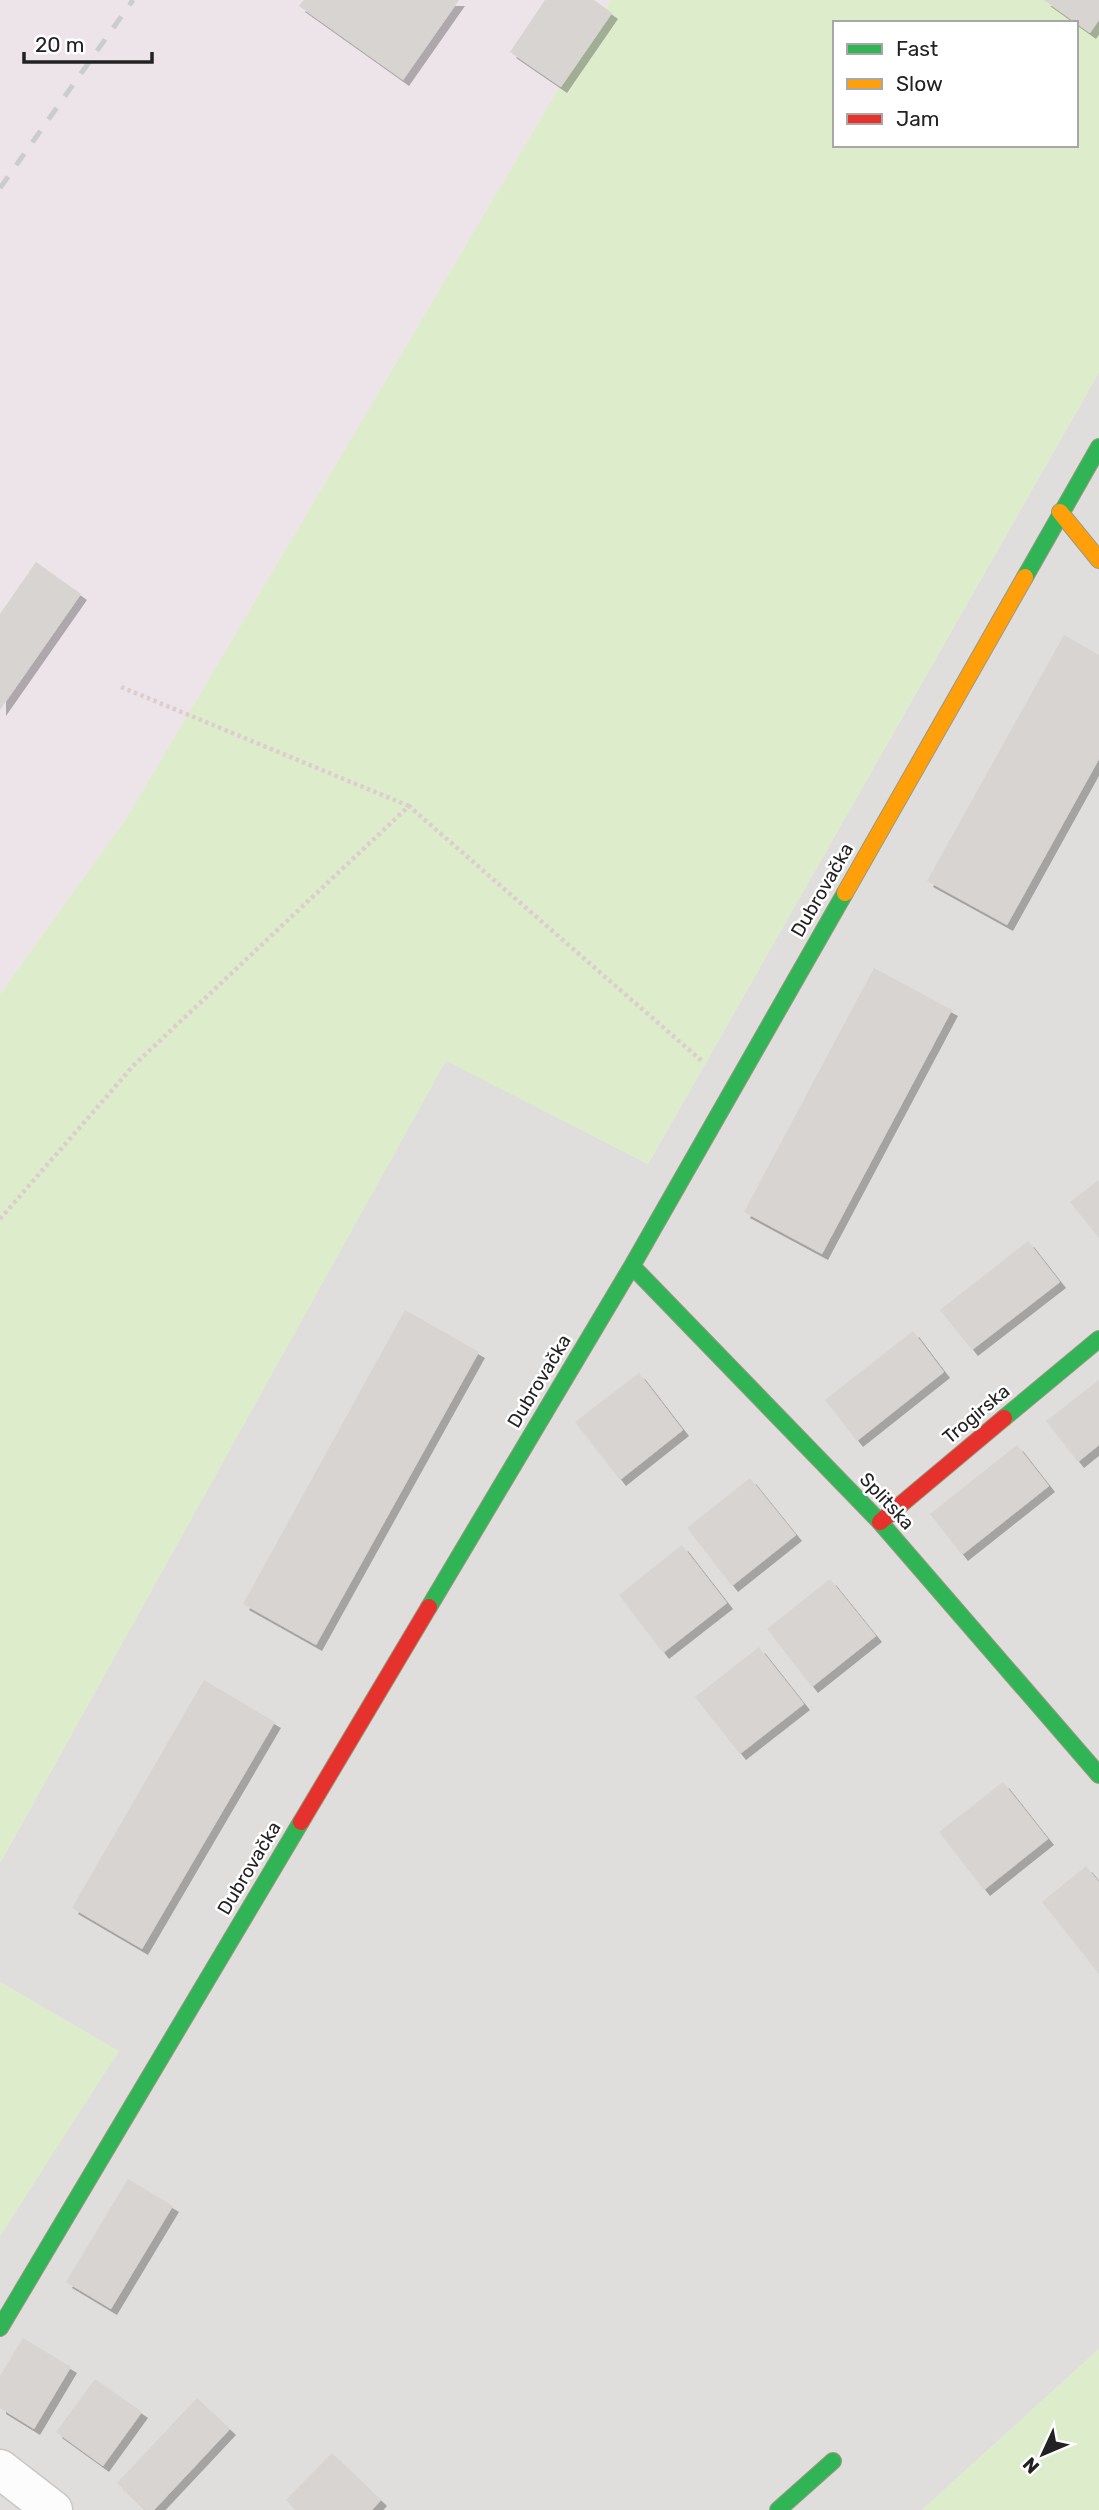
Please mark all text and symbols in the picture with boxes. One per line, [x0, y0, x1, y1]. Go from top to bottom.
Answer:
scale bar [24, 21, 152, 65]
legend [833, 21, 1078, 147]
text: 20 m [35, 32, 84, 57]
text: Fast [896, 36, 938, 61]
text: Slow [896, 71, 943, 96]
text: Jam [896, 106, 940, 131]
street label: Dubrovačka [786, 839, 858, 941]
street label: Dubrovačka [502, 1330, 576, 1432]
street label: Trogirska [938, 1379, 1014, 1449]
street label: Splitska [855, 1468, 919, 1534]
street label: Dubrovačka [212, 1817, 286, 1919]
north arrow [1008, 2419, 1078, 2489]
text: N [1018, 2453, 1044, 2478]

